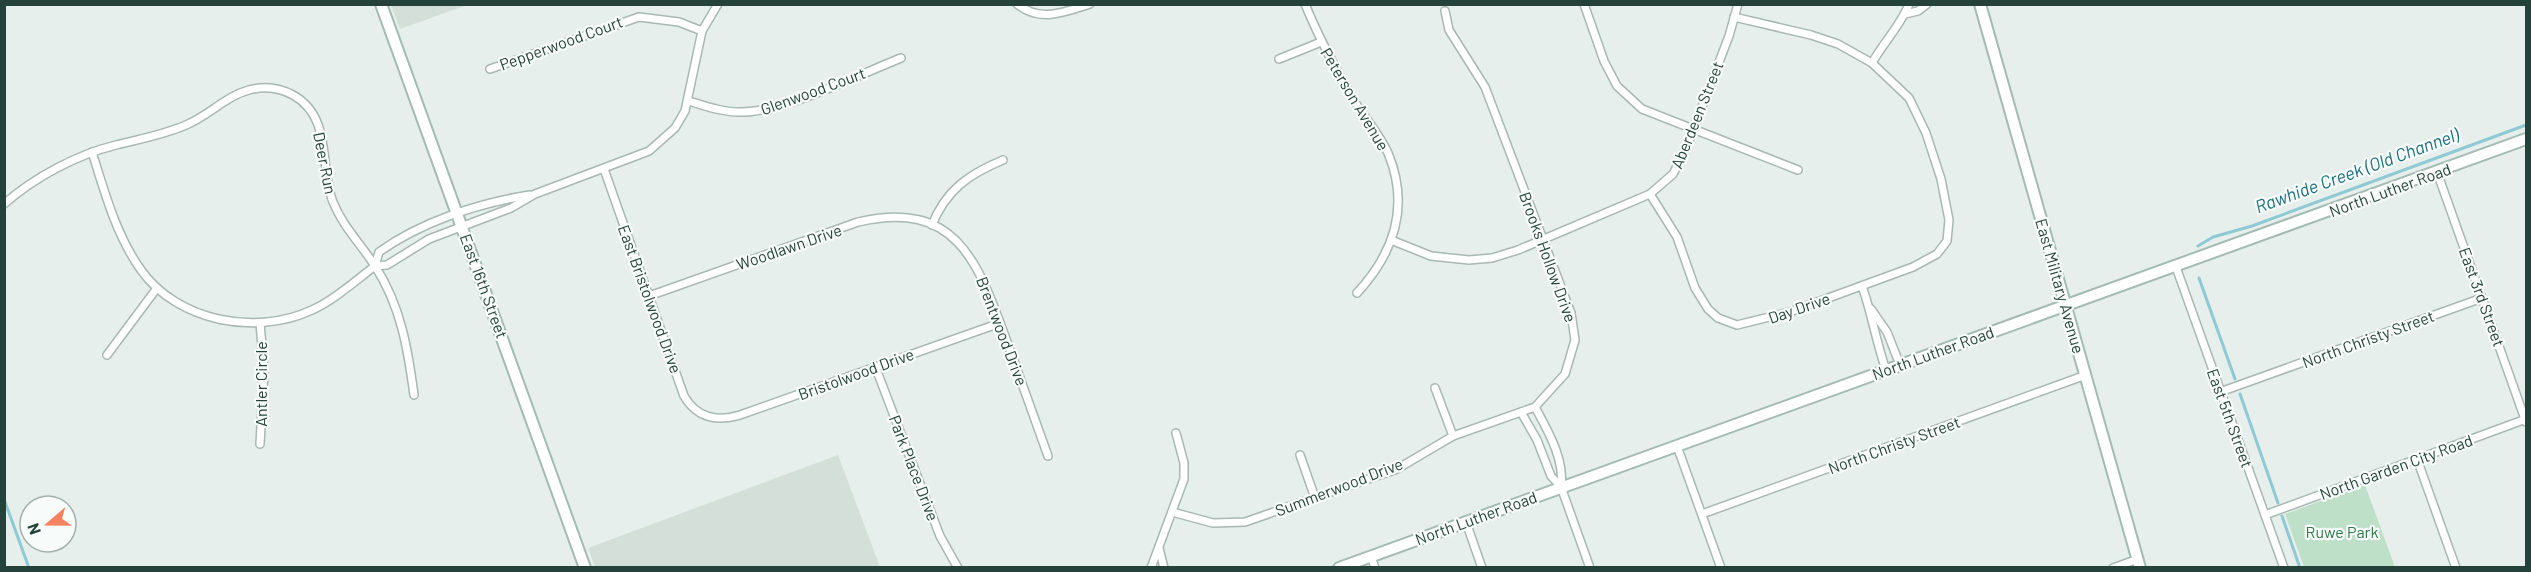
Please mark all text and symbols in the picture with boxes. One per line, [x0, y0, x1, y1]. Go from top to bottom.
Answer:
street label: Pepperwood Court [497, 11, 625, 74]
street label: Peterson Avenue [1317, 44, 1394, 154]
street label: Aberdeen Street [1666, 58, 1727, 171]
street label: Glenwood Court [758, 63, 868, 118]
water label: Rawhide Creek (Old Channel) [2252, 122, 2463, 217]
street label: Deer Run [310, 130, 341, 196]
street label: North Luther Road [2326, 159, 2453, 220]
street label: Brooks Hollow Drive [1516, 189, 1581, 325]
street label: East Military Avenue [2032, 216, 2089, 356]
street label: Woodlawn Drive [734, 220, 844, 273]
street label: East Bristolwood Drive [615, 222, 686, 376]
street label: East 16th Street [457, 231, 512, 341]
street label: East 3rd Street [2456, 245, 2509, 349]
street label: Brentwood Drive [973, 274, 1032, 388]
street label: Day Drive [1765, 288, 1832, 327]
street label: North Christy Street [2299, 306, 2436, 371]
street label: North Luther Road [1869, 322, 1996, 383]
street label: Antler Circle [251, 341, 270, 427]
street label: Bristolwood Drive [795, 344, 916, 403]
street label: East 5th Street [2204, 366, 2257, 470]
street label: Park Place Drive [886, 412, 943, 523]
street label: North Christy Street [1825, 412, 1962, 477]
street label: North Garden City Road [2317, 430, 2475, 503]
street label: Summerwood Drive [1272, 453, 1405, 520]
street label: North Luther Road [1412, 487, 1539, 548]
north arrow [18, 494, 78, 554]
text: N [23, 521, 44, 538]
park label: Ruwe Park [2306, 522, 2378, 541]

